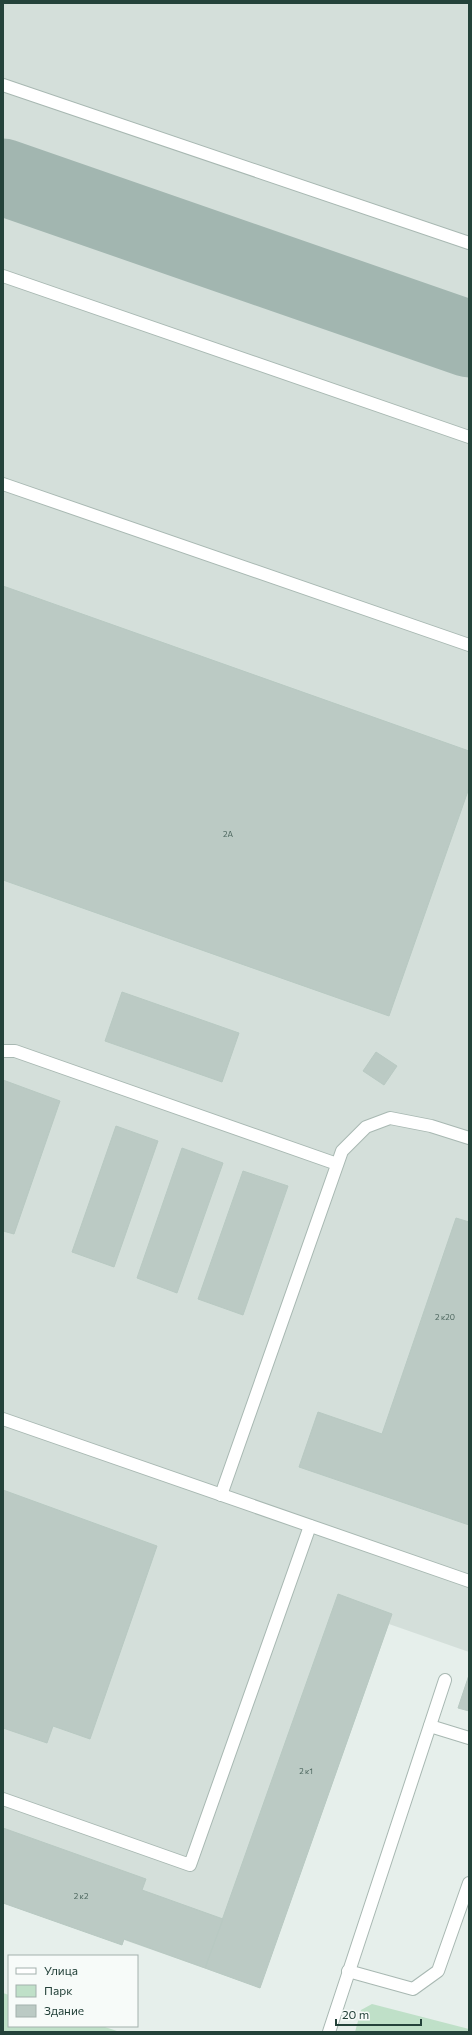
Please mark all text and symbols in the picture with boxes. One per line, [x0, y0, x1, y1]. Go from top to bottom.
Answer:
house number: 2А [223, 829, 233, 839]
house number: 2 к20 [435, 1312, 455, 1322]
house number: 2 к1 [299, 1766, 313, 1776]
house number: 2 к2 [74, 1891, 89, 1901]
legend [8, 1955, 138, 2027]
text: Улица [44, 1963, 78, 1977]
text: Парк [44, 1983, 73, 1997]
scale bar [336, 2001, 421, 2027]
text: Здание [44, 2003, 84, 2017]
text: 20 m [342, 2007, 369, 2021]

